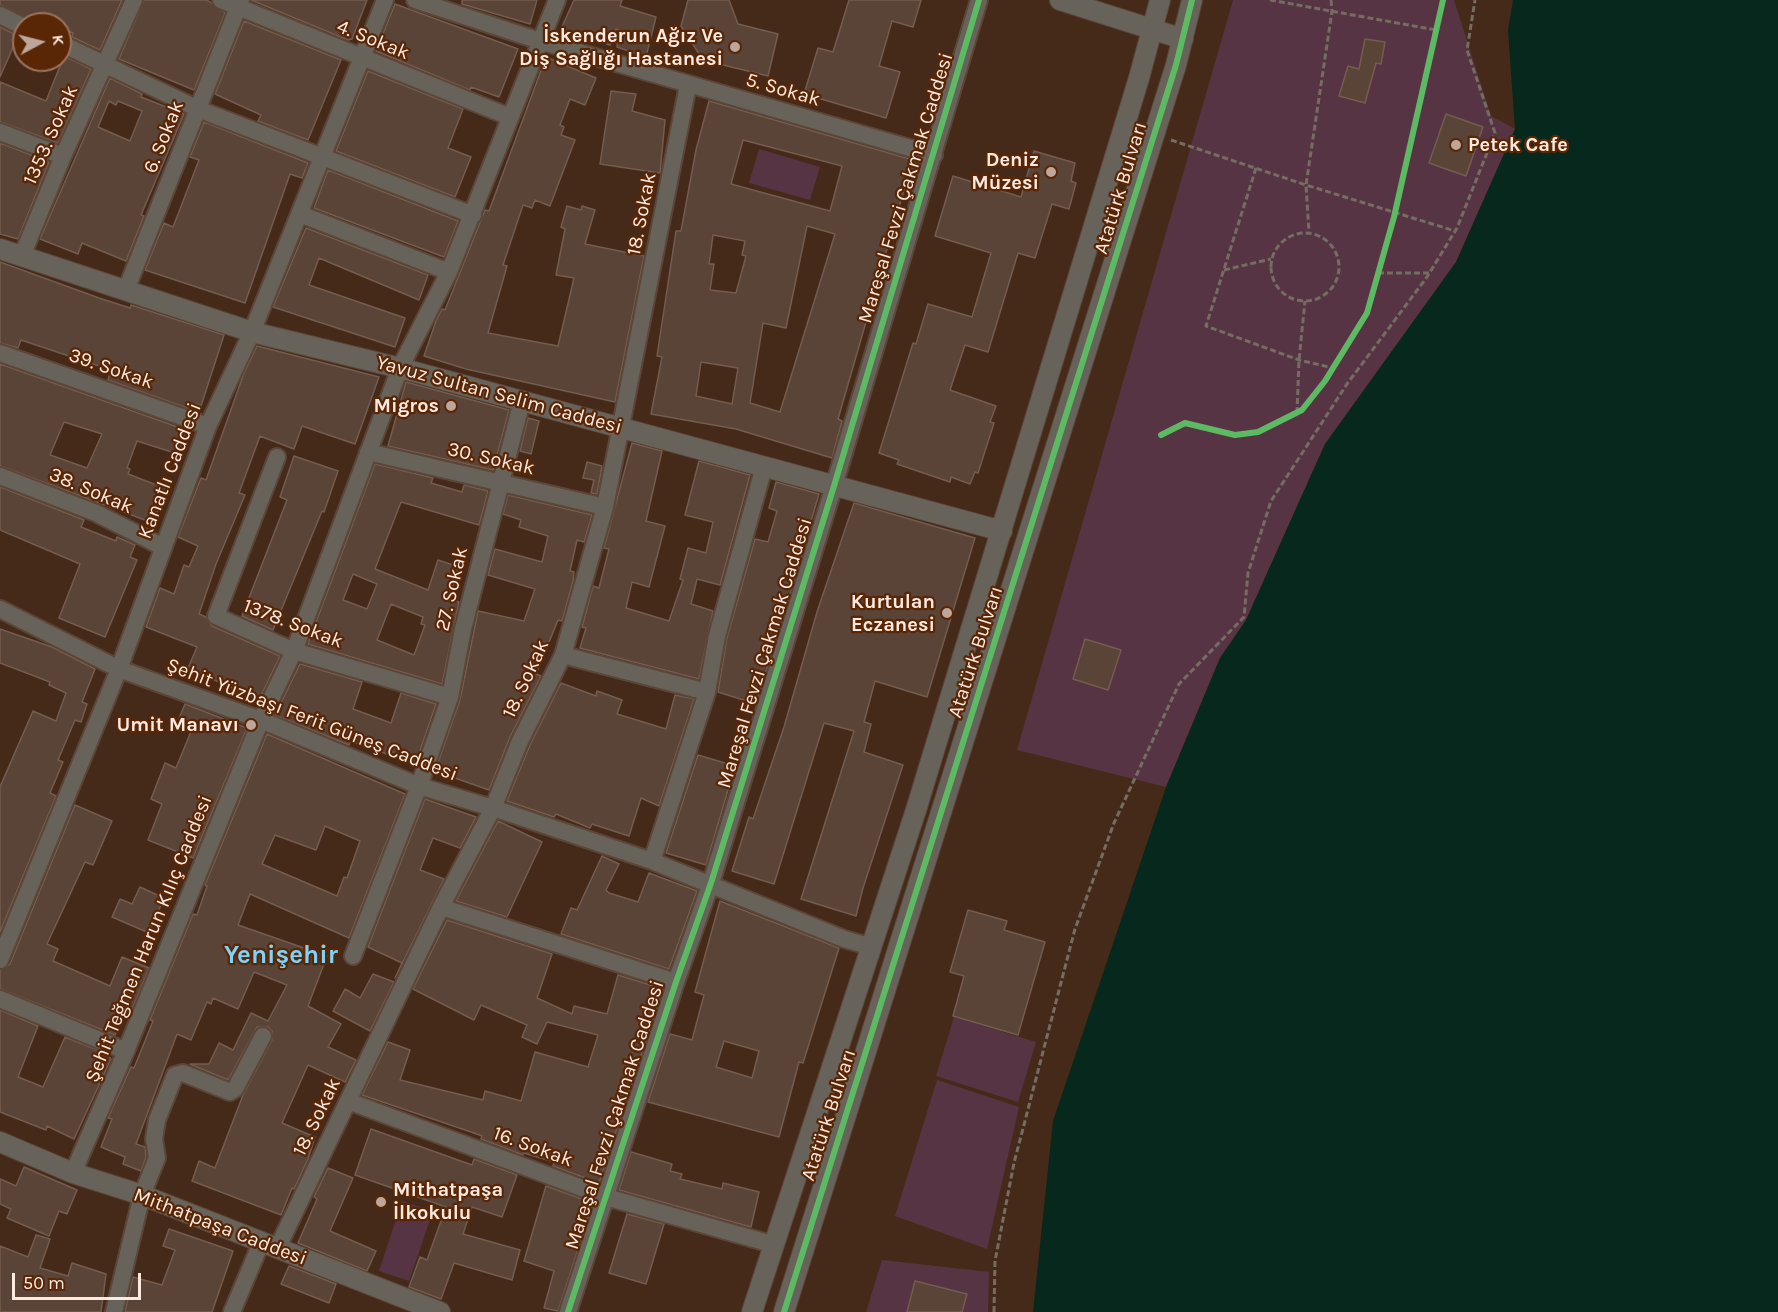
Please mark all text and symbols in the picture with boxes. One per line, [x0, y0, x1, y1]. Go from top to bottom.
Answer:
north arrow [12, 12, 72, 72]
street label: 4. Sokak [333, 15, 413, 65]
place label: İskenderun Ağız Ve Diş Sağlığı Hastanesi [519, 24, 723, 71]
text: K [48, 34, 68, 46]
marker: İskenderun Ağız Ve Diş Sağlığı Hastanesi [728, 40, 742, 54]
street label: Mareşal Fevzi Çakmak Caddesi [853, 50, 959, 326]
street label: 5. Sokak [743, 68, 823, 112]
street label: 1353. Sokak [18, 82, 84, 188]
street label: 6. Sokak [139, 97, 189, 177]
street label: Atatürk Bulvarı [1089, 119, 1153, 257]
place label: Petek Cafe [1468, 133, 1568, 157]
marker: Petek Cafe [1449, 138, 1463, 152]
place label: Deniz Müzesi [971, 148, 1039, 195]
marker: Deniz Müzesi [1044, 165, 1058, 179]
street label: 18. Sokak [622, 171, 662, 257]
street label: 39. Sokak [65, 343, 157, 395]
street label: Yavuz Sultan Selim Caddesi [374, 351, 624, 439]
place label: Migros [374, 394, 439, 418]
marker: Migros [444, 399, 458, 413]
street label: Kanatlı Caddesi [133, 400, 207, 542]
street label: 30. Sokak [445, 437, 537, 481]
street label: 38. Sokak [45, 463, 137, 519]
street label: Mareşal Fevzi Çakmak Caddesi [712, 515, 818, 791]
street label: 27. Sokak [431, 544, 473, 634]
street label: Atatürk Bulvarı [943, 583, 1009, 721]
place label: Kurtulan Eczanesi [851, 590, 935, 637]
street label: 1378. Sokak [240, 594, 346, 654]
marker: Kurtulan Eczanesi [940, 606, 954, 620]
street label: 18. Sokak [497, 636, 555, 722]
street label: Şehit Yüzbaşı Ferit Güneş Caddesi [163, 653, 461, 787]
place label: Umit Manavı [116, 713, 239, 737]
marker: Umit Manavı [244, 718, 258, 732]
street label: Şehit Teğmen Harun Kılıç Caddesi [80, 792, 218, 1086]
district label: Yenişehir [224, 940, 338, 972]
street label: Mareşal Fevzi Çakmak Caddesi [560, 977, 670, 1253]
street label: Atatürk Bulvarı [796, 1046, 862, 1184]
street label: 18. Sokak [288, 1074, 346, 1160]
street label: 16. Sokak [490, 1122, 576, 1172]
place label: Mithatpaşa İlkokulu [393, 1178, 503, 1225]
street label: Mithatpaşa Caddesi [130, 1183, 310, 1271]
marker: Mithatpaşa İlkokulu [374, 1195, 388, 1209]
scale bar [15, 1261, 144, 1299]
text: 50 m [23, 1272, 65, 1294]

